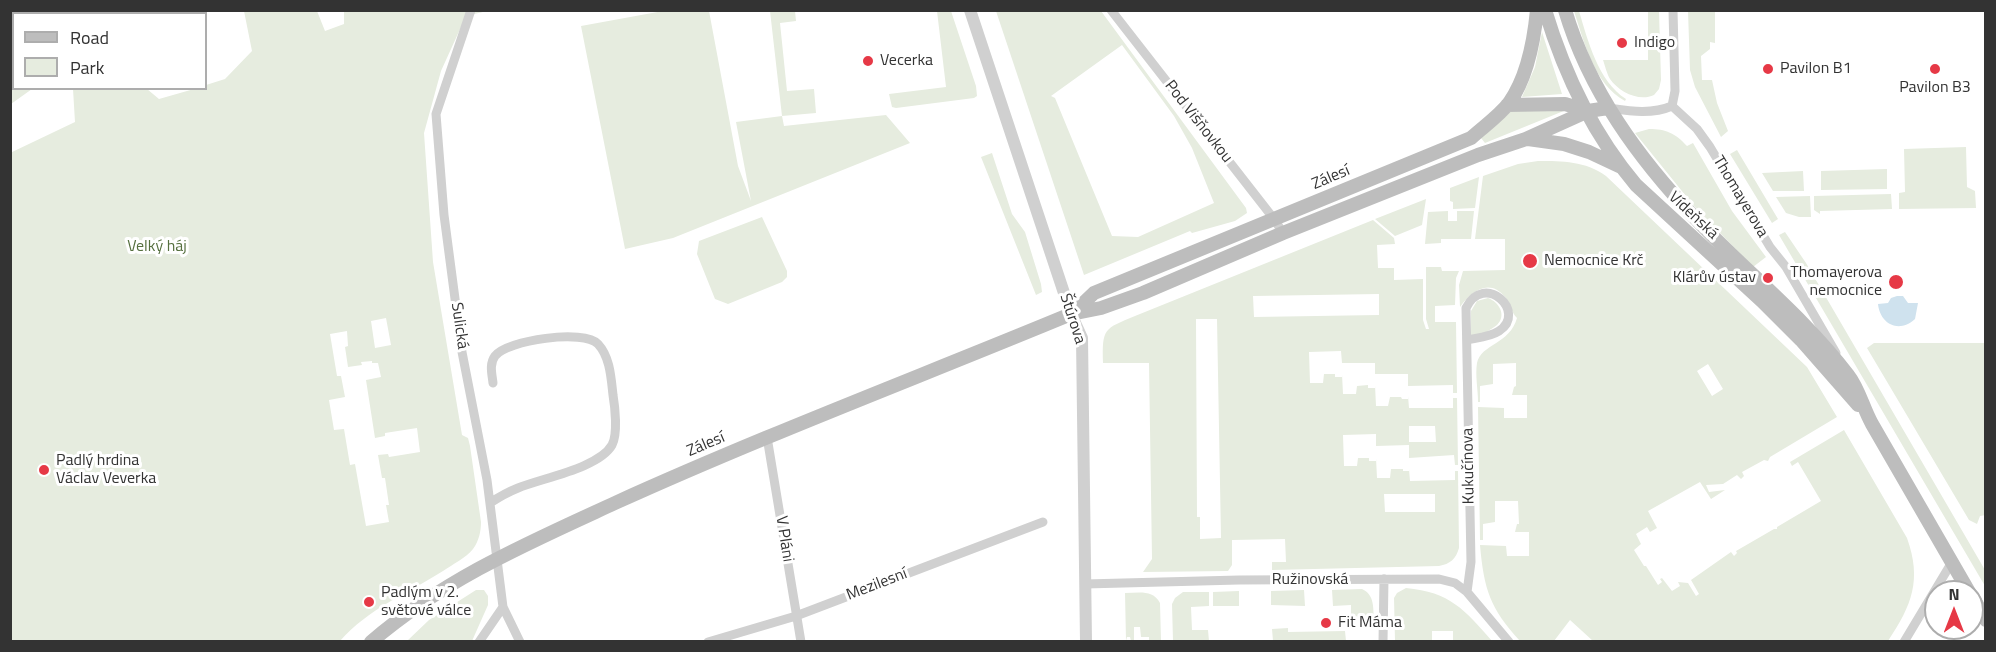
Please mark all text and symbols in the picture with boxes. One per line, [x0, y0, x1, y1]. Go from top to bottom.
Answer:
legend [12, 12, 207, 90]
text: Road [70, 24, 109, 51]
place label: Indigo [1634, 33, 1675, 53]
marker: Indigo [1615, 36, 1629, 50]
place label: Vecerka [880, 51, 933, 71]
text: Park [70, 54, 104, 81]
marker: Vecerka [861, 54, 875, 68]
place label: Pavilon B1 [1780, 59, 1852, 79]
marker: Pavilon B1 [1761, 62, 1775, 76]
marker: Pavilon B3 [1928, 62, 1942, 76]
street label: Pod Višňovkou [1160, 77, 1236, 167]
place label: Pavilon B3 [1899, 78, 1971, 98]
street label: Thomayerova [1708, 153, 1772, 241]
street label: Zálesí [1309, 161, 1353, 195]
street label: Vídeňská [1664, 188, 1722, 244]
park label: Velký háj [127, 237, 187, 257]
place label: Nemocnice Krč [1544, 251, 1644, 271]
marker: Nemocnice Krč [1521, 252, 1539, 270]
place label: Thomayerova nemocnice [1790, 263, 1882, 301]
place label: Klárův ústav [1673, 268, 1756, 288]
marker: Klárův ústav [1761, 271, 1775, 285]
marker: Thomayerova nemocnice [1887, 273, 1905, 291]
street label: Štúrova [1055, 291, 1089, 347]
street label: Sulická [446, 301, 472, 351]
street label: Zálesí [684, 428, 728, 462]
street label: Kukučínova [1459, 428, 1479, 504]
place label: Padlý hrdina Václav Veverka [56, 451, 156, 489]
marker: Padlý hrdina Václav Veverka [37, 463, 51, 477]
street label: V Pláni [771, 515, 797, 563]
street label: Mezilesní [844, 565, 910, 605]
street label: Ružinovská [1272, 570, 1348, 590]
north arrow [1924, 580, 1984, 640]
text: N [1948, 582, 1960, 606]
place label: Padlým v 2. světové válce [381, 583, 471, 621]
marker: Padlým v 2. světové válce [362, 595, 376, 609]
place label: Fit Máma [1338, 613, 1402, 633]
marker: Fit Máma [1319, 616, 1333, 630]

